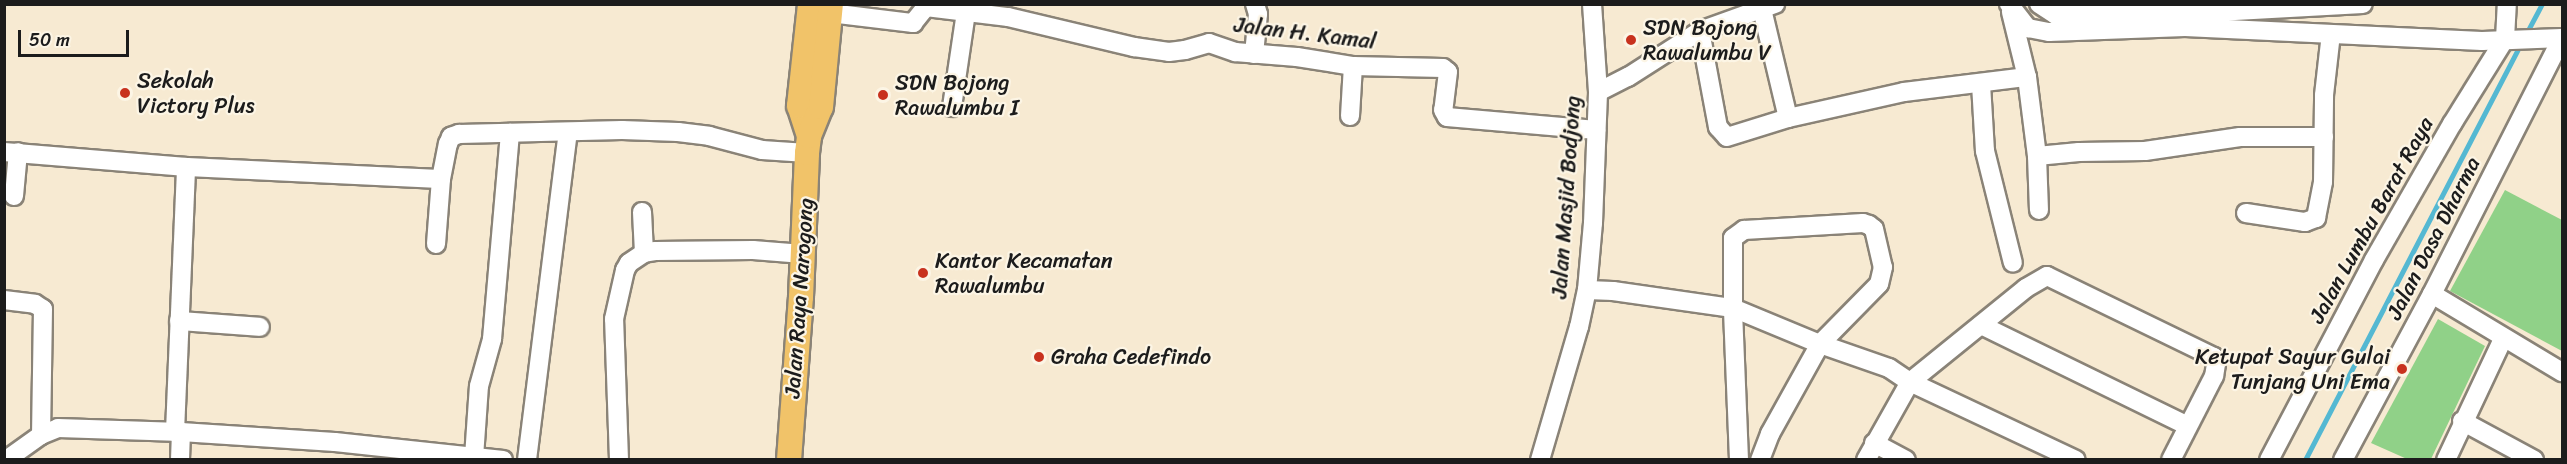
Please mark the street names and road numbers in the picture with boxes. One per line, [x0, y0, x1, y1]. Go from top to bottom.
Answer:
street label: Jalan H. Kamal [1233, 11, 1377, 55]
street label: Jalan Masjid Bodjong [1546, 94, 1586, 300]
street label: Jalan Lumbu Barat Raya [2303, 112, 2439, 328]
street label: Jalan Dasa Dharma [2380, 152, 2486, 324]
street label: Jalan Raya Narogong [779, 197, 819, 399]

